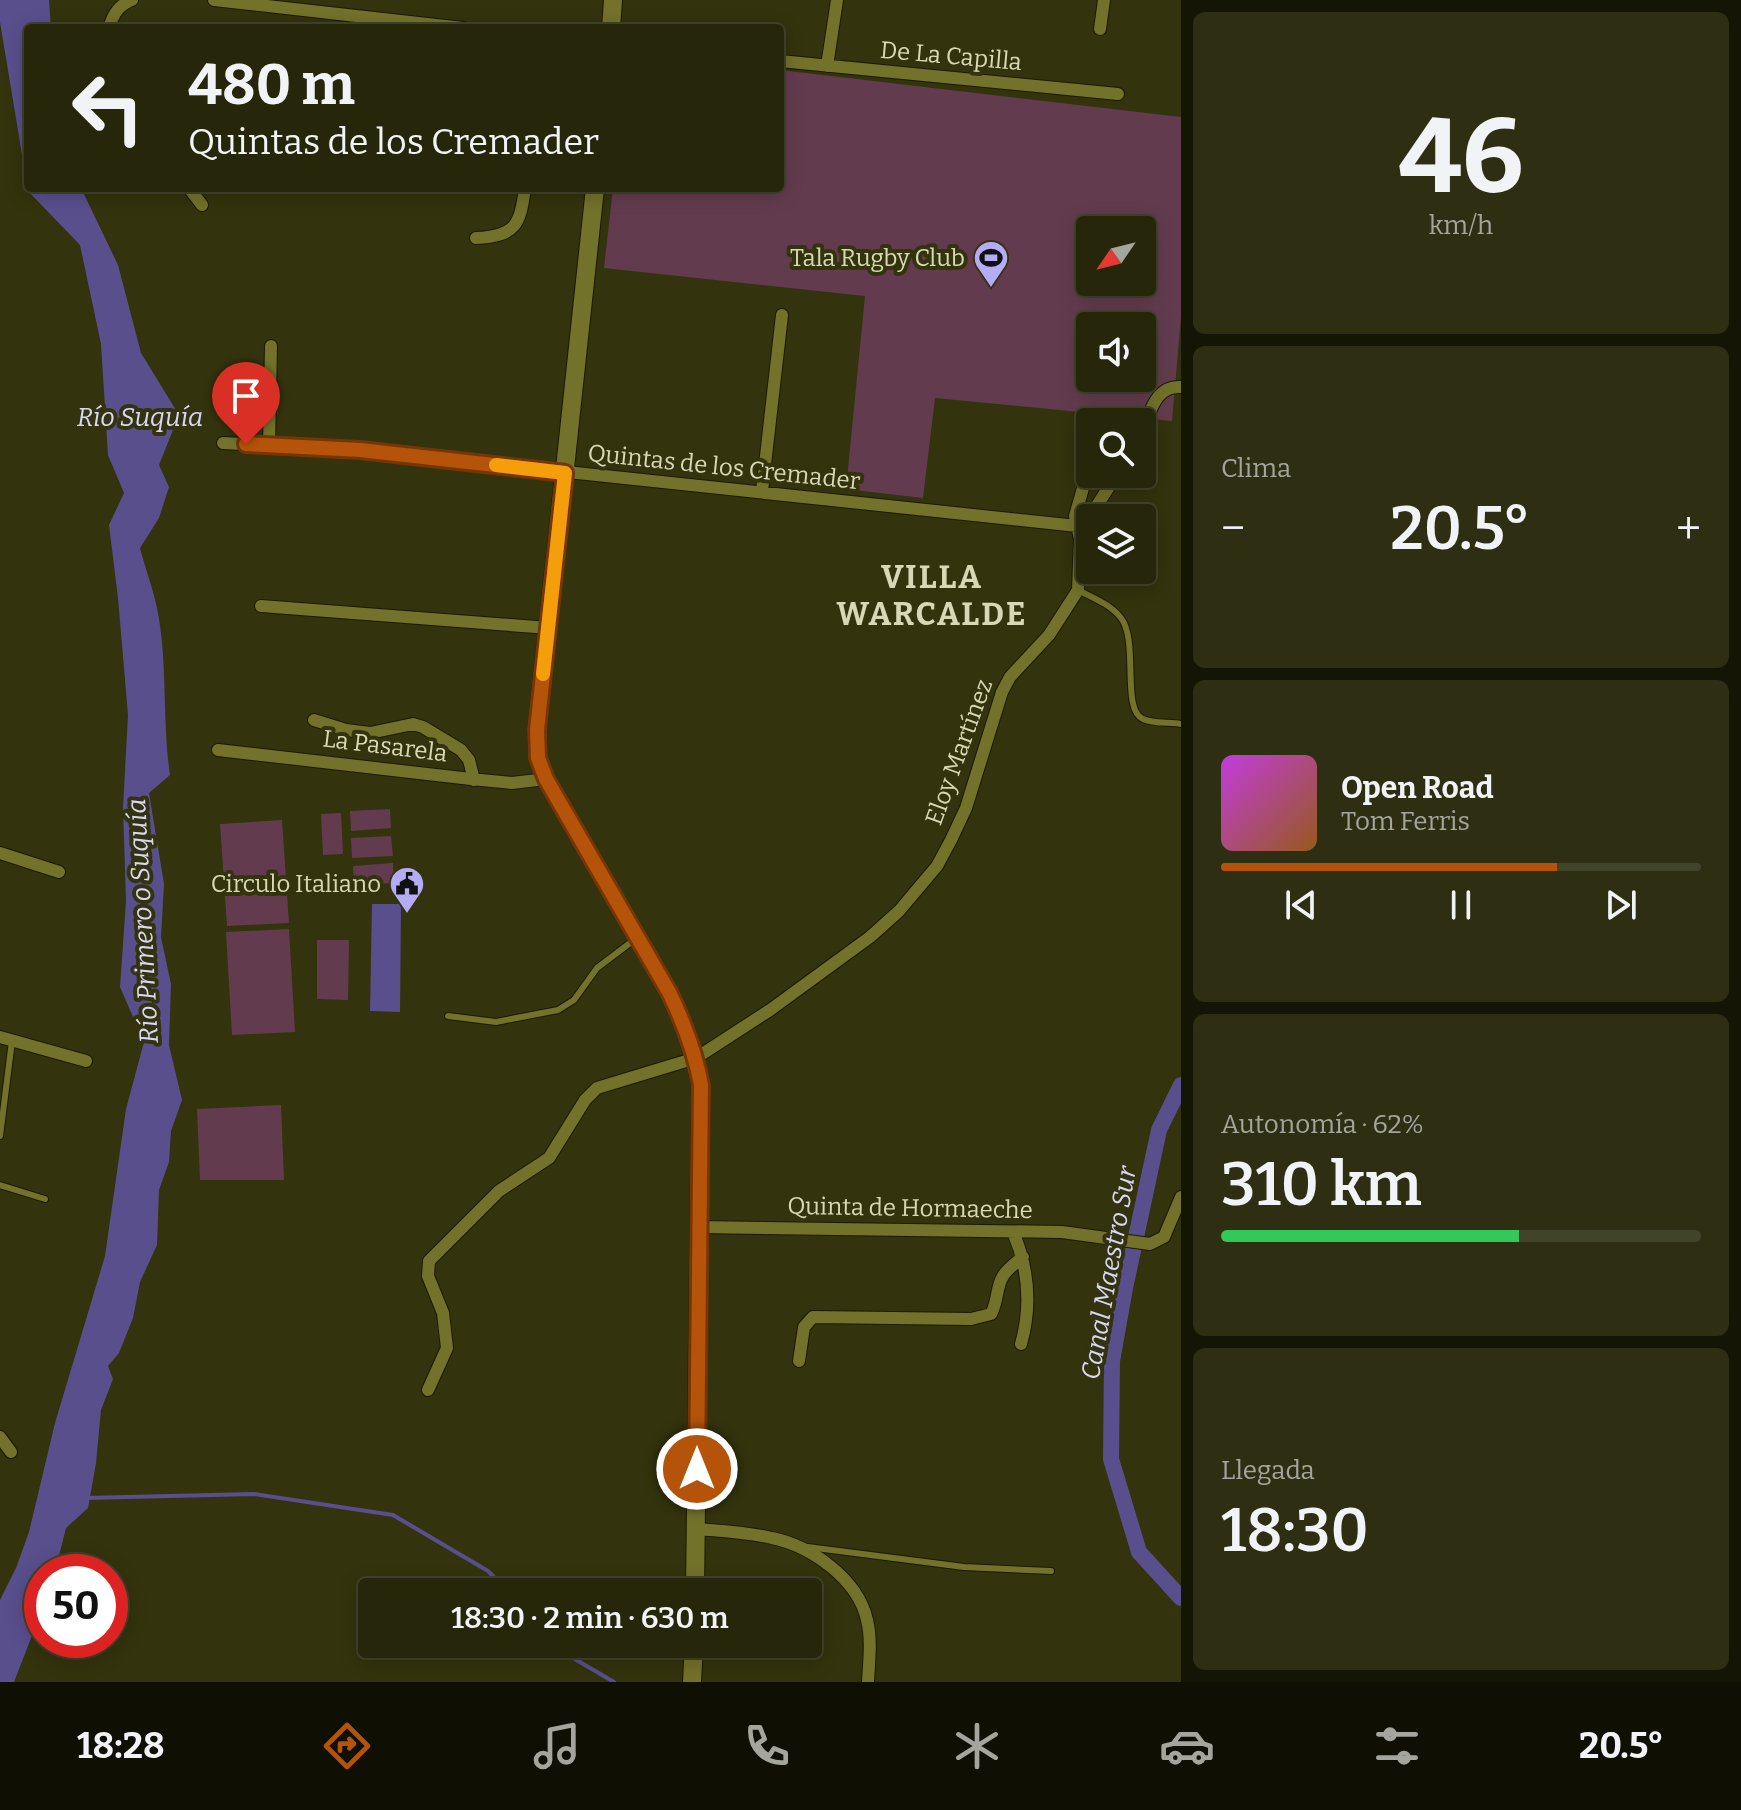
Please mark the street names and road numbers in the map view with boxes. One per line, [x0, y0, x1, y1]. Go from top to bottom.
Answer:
street label: De La Capilla [879, 36, 1023, 76]
street label: Quintas de los Cremader [586, 439, 862, 495]
street label: Eloy Martínez [920, 675, 998, 829]
street label: La Pasarela [321, 724, 449, 768]
street label: Quinta de Hormaeche [787, 1192, 1033, 1224]

